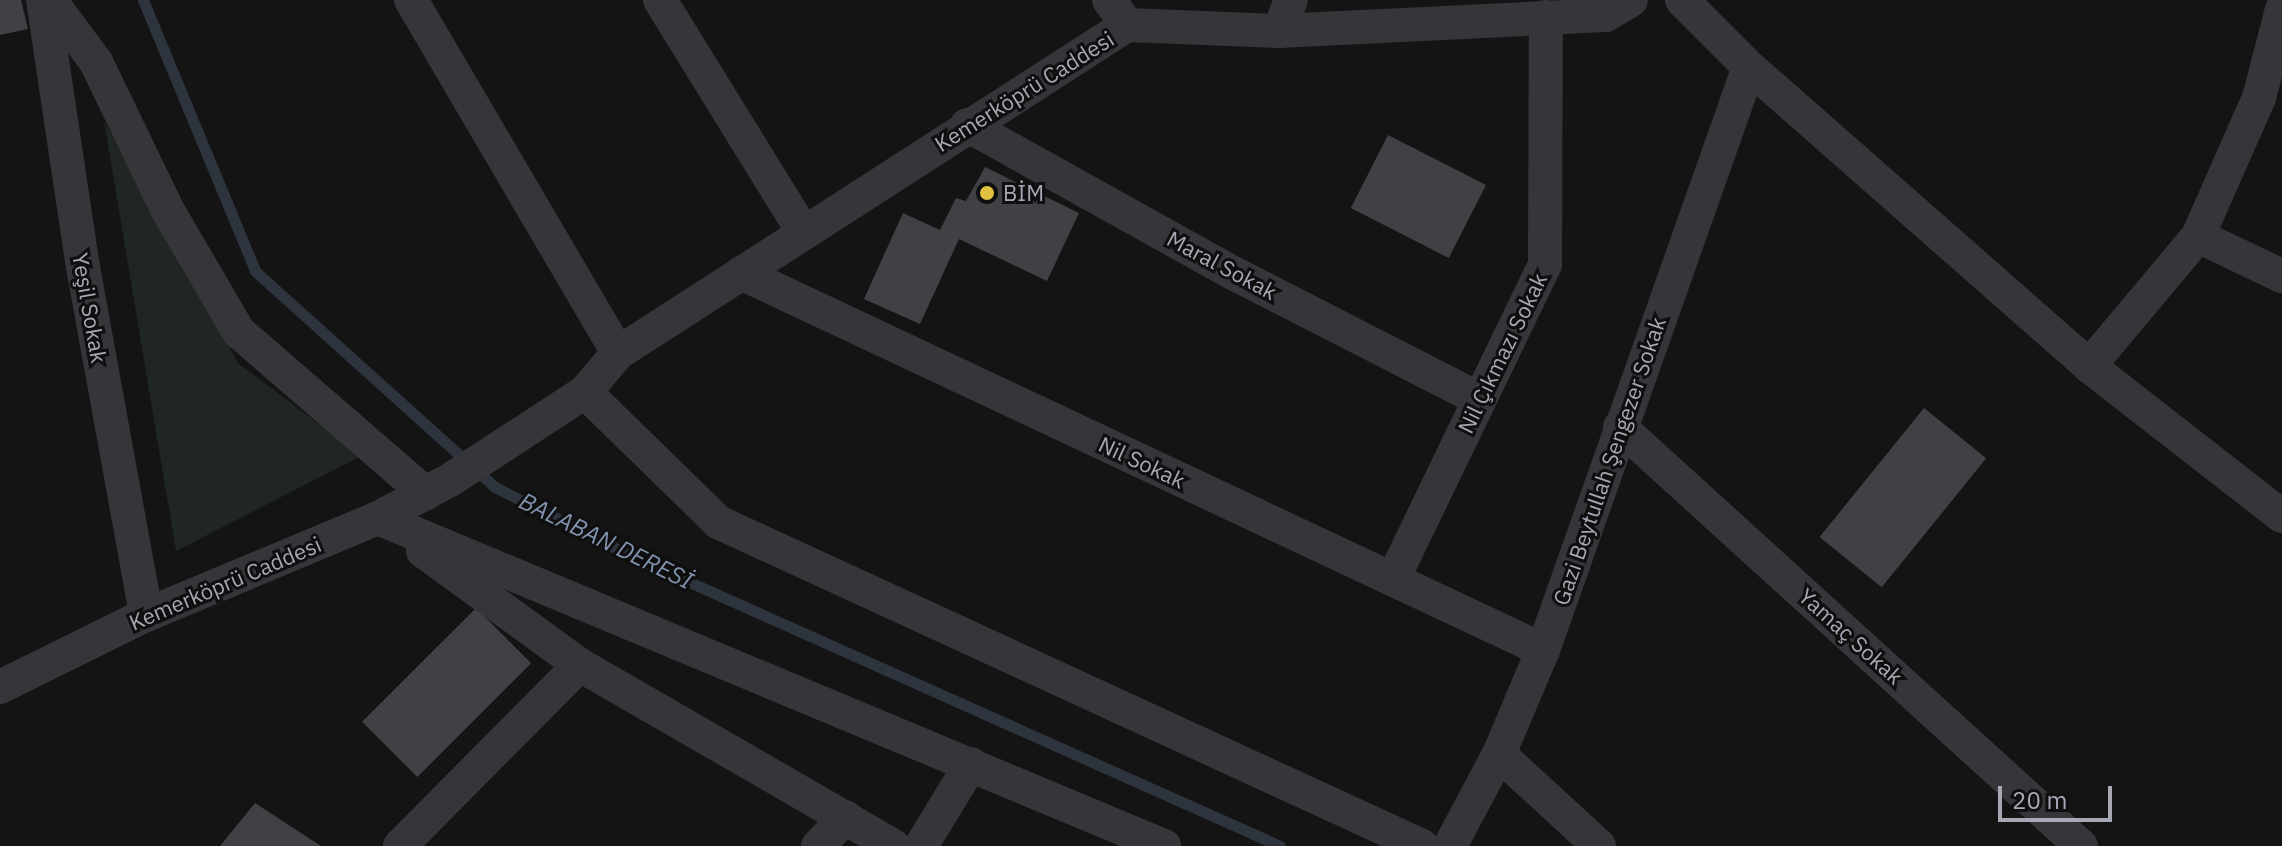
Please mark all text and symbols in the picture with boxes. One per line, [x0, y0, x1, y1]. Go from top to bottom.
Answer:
street label: Kemerköprü Caddesi [930, 25, 1118, 157]
place label: BİM [1003, 180, 1044, 206]
marker: BİM [978, 184, 996, 202]
street label: Maral Sokak [1163, 225, 1281, 305]
street label: Yeşil Sokak [67, 251, 113, 365]
street label: Nil Çıkmazı Sokak [1452, 269, 1552, 437]
street label: Gazi Beytullah Şengezer Sokak [1547, 314, 1671, 608]
street label: Nil Sokak [1095, 431, 1189, 493]
water label: BALABAN DERESİ [514, 486, 698, 596]
street label: Kemerköprü Caddesi [125, 531, 325, 635]
street label: Yamaç Sokak [1794, 582, 1908, 690]
scale bar [2002, 770, 2116, 820]
text: 20 m [2012, 784, 2067, 816]

